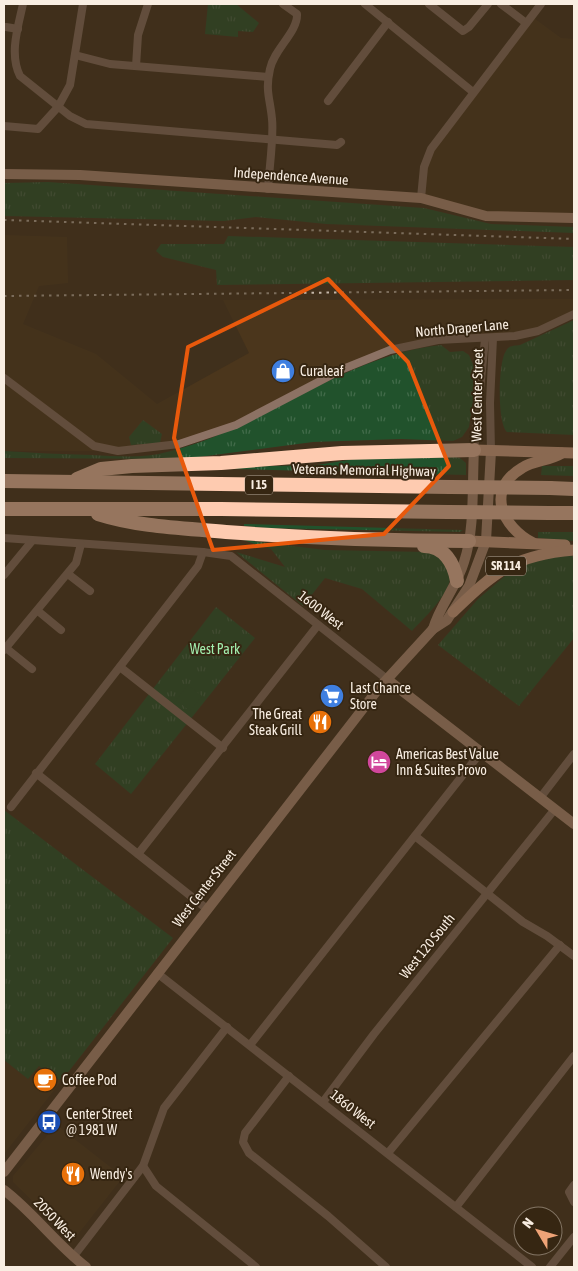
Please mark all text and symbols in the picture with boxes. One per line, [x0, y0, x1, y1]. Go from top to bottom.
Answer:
street label: Independence Avenue [233, 164, 349, 188]
street label: North Draper Lane [415, 316, 509, 340]
street label: West Center Street [468, 348, 486, 442]
shop icon: Curaleaf [270, 358, 296, 384]
place label: Curaleaf [300, 363, 344, 379]
street label: Veterans Memorial Highway [292, 461, 436, 479]
road number: I 15 [245, 476, 273, 494]
road number: SR 114 [486, 556, 526, 576]
street label: 1600 West [295, 587, 347, 633]
park label: West Park [190, 641, 240, 657]
place label: Last Chance Store [350, 680, 411, 712]
supermarket icon: Last Chance Store [319, 683, 345, 709]
place label: The Great Steak Grill [249, 706, 302, 738]
restaurant icon: The Great Steak Grill [307, 709, 333, 735]
place label: Americas Best Value Inn & Suites Provo [396, 746, 499, 778]
hotel icon: Americas Best Value Inn & Suites Provo [366, 749, 392, 775]
street label: West Center Street [169, 846, 239, 930]
street label: West 120 South [396, 910, 458, 982]
cafe icon: Coffee Pod [32, 1067, 58, 1093]
place label: Coffee Pod [62, 1072, 117, 1088]
street label: 1860 West [327, 1086, 379, 1132]
place label: Center Street @ 1981 W [66, 1106, 132, 1138]
bus stop icon: Center Street @ 1981 W [36, 1109, 62, 1135]
restaurant icon: Wendy's [60, 1161, 86, 1187]
place label: Wendy's [90, 1166, 133, 1182]
street label: 2050 West [31, 1194, 79, 1244]
north arrow [513, 1206, 563, 1256]
text: N [519, 1215, 537, 1231]

